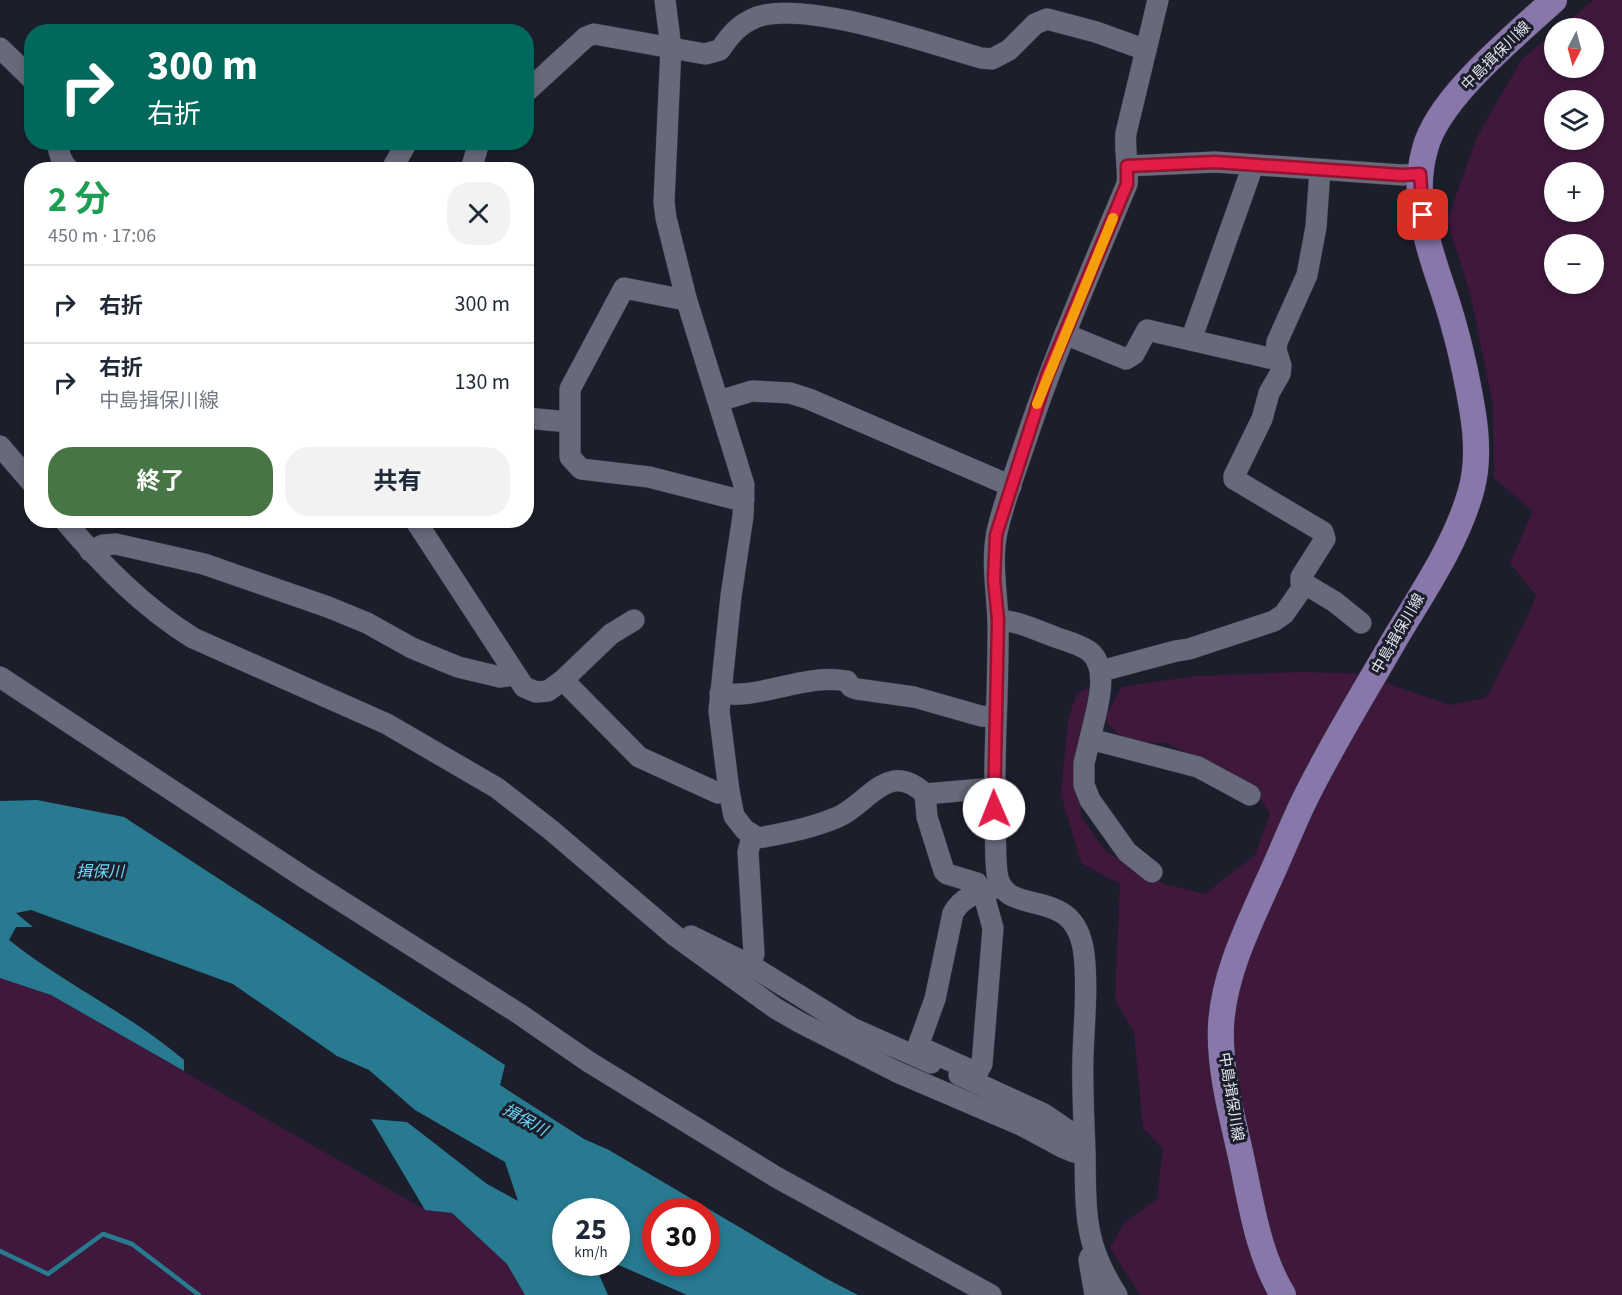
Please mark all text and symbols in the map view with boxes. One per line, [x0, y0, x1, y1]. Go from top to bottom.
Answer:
street label: 中島揖保川線 [1457, 17, 1535, 95]
north arrow [1544, 18, 1604, 78]
map controls [1544, 18, 1604, 294]
text: 300 m [147, 36, 258, 96]
icon: right [48, 48, 126, 126]
button: layers [1544, 90, 1604, 150]
text: 右折 [147, 95, 201, 134]
button: + [1544, 162, 1604, 222]
text: 2 分 [48, 174, 110, 225]
button: close [447, 182, 510, 245]
pin [1397, 189, 1448, 240]
icon: arrive [1406, 198, 1439, 231]
text: 450 m · 17:06 [48, 222, 156, 250]
button: − [1544, 234, 1604, 294]
icon: right [48, 288, 81, 321]
text: 300 m [455, 288, 510, 320]
text: 右折 [99, 290, 143, 322]
text: 右折 [99, 352, 143, 384]
icon: right [48, 366, 81, 399]
text: 130 m [455, 366, 510, 398]
text: 中島揖保川線 [99, 387, 219, 415]
button: 終了 [48, 447, 273, 516]
button: 共有 [285, 447, 510, 516]
street label: 中島揖保川線 [1366, 590, 1430, 678]
position arrow [962, 777, 1026, 841]
water label: 揖保川 [76, 861, 126, 883]
street label: 中島揖保川線 [1214, 1051, 1248, 1143]
water label: 揖保川 [499, 1099, 553, 1142]
speed limit sign: 30 [642, 1198, 720, 1276]
text: 25 [575, 1208, 607, 1251]
text: km/h [574, 1242, 608, 1263]

